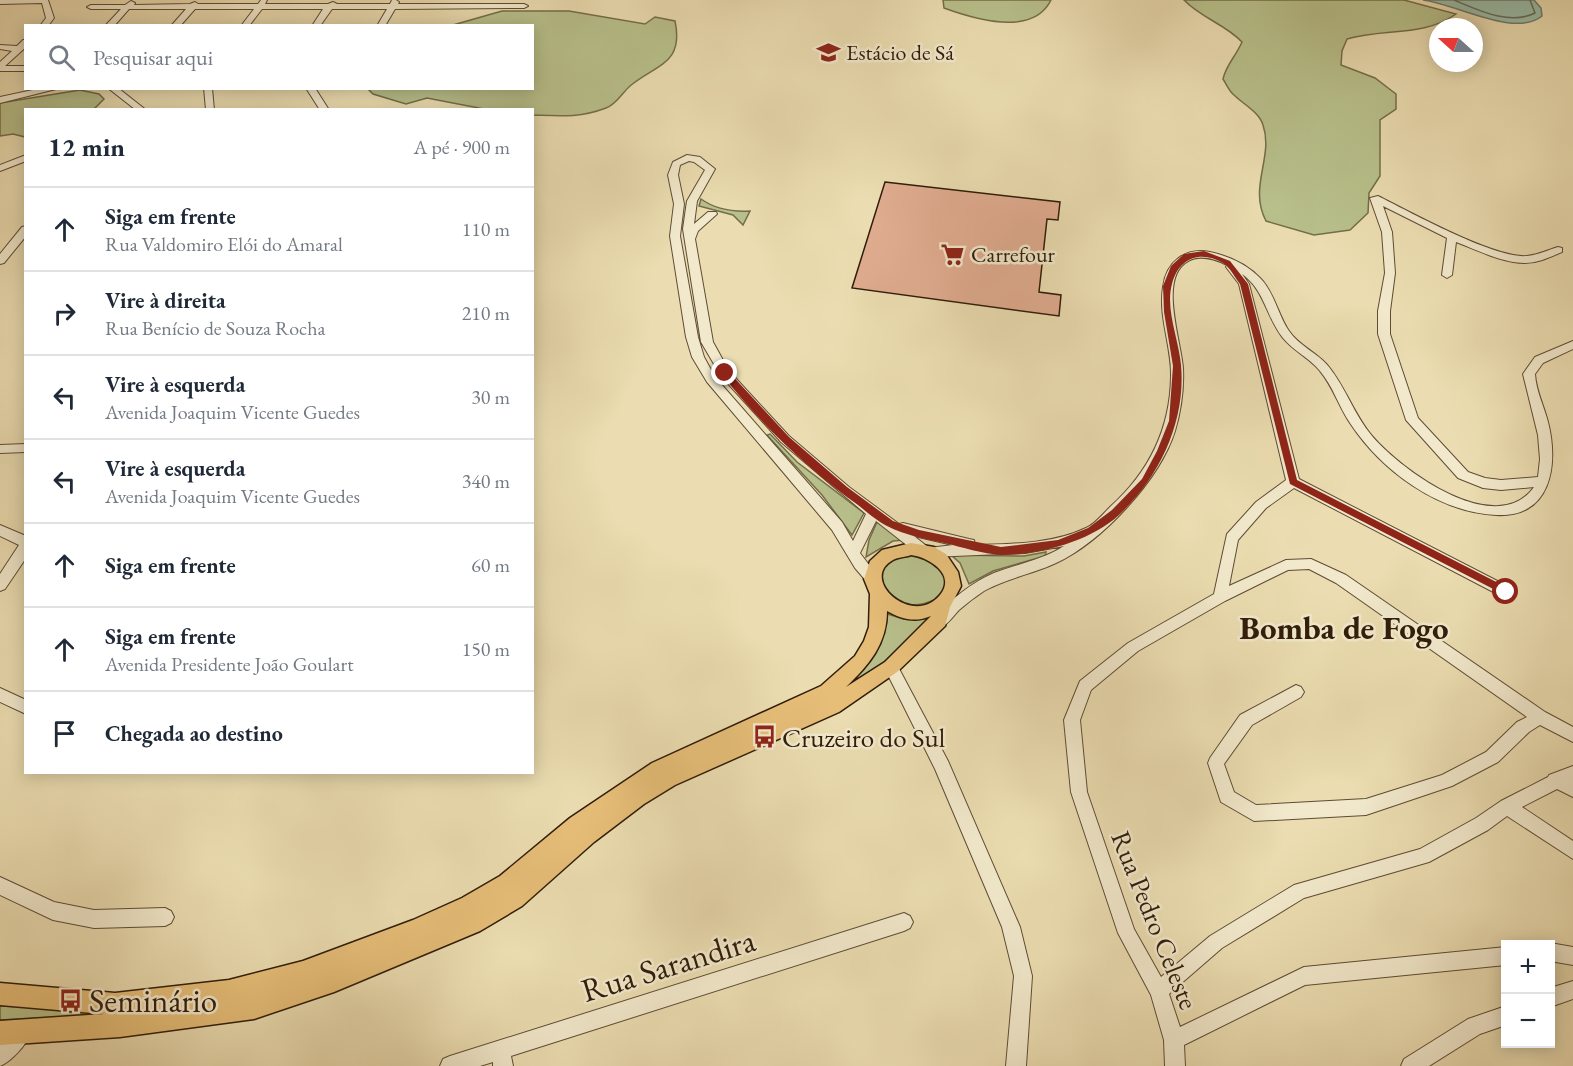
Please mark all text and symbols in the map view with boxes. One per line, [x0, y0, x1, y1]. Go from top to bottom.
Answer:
north arrow [1429, 18, 1483, 72]
search box [24, 24, 534, 90]
place label: Estácio de Sá [846, 38, 954, 67]
school or university icon: Estácio de Sá [815, 39, 841, 65]
icon: search [45, 41, 78, 74]
text: Pesquisar aqui [93, 43, 213, 72]
text: 12 min [48, 130, 125, 164]
text: A pé · 900 m [414, 134, 510, 160]
text: Siga em frente [105, 202, 236, 231]
icon: ahead [48, 213, 81, 246]
text: 110 m [462, 216, 510, 242]
text: Rua Valdomiro Elói do Amaral [105, 231, 343, 257]
place label: Carrefour [971, 240, 1056, 269]
supermarket icon: Carrefour [940, 241, 966, 267]
text: Vire à direita [105, 286, 226, 315]
icon: right [48, 297, 81, 330]
text: 210 m [462, 300, 510, 326]
text: Rua Benício de Souza Rocha [105, 315, 325, 341]
route end [711, 359, 737, 385]
text: Vire à esquerda [105, 370, 245, 399]
icon: left [48, 381, 81, 414]
text: 30 m [471, 384, 510, 410]
text: Avenida Joaquim Vicente Guedes [105, 399, 360, 425]
text: Vire à esquerda [105, 454, 245, 483]
icon: left [48, 465, 81, 498]
text: 340 m [462, 468, 510, 494]
text: Avenida Joaquim Vicente Guedes [105, 483, 360, 509]
icon: ahead [48, 549, 81, 582]
text: Siga em frente [105, 551, 236, 580]
text: 60 m [471, 552, 510, 578]
route start [1492, 578, 1518, 604]
district label: Bomba de Fogo [1239, 606, 1449, 649]
text: Siga em frente [105, 622, 236, 651]
icon: ahead [48, 633, 81, 666]
text: 150 m [462, 636, 510, 662]
text: Avenida Presidente João Goulart [105, 651, 353, 677]
icon: arrive [48, 717, 81, 750]
text: Chegada ao destino [105, 719, 283, 748]
place label: Cruzeiro do Sul [782, 720, 945, 755]
bus stop icon: Cruzeiro do Sul [751, 724, 777, 750]
street label: Rua Pedro Celeste [1103, 826, 1207, 1014]
street label: Rua Sarandira [576, 918, 761, 1012]
map controls [1501, 940, 1555, 1048]
button: + [1501, 940, 1555, 994]
place label: Seminário [89, 979, 217, 1022]
bus stop icon: Seminário [58, 987, 84, 1013]
button: − [1501, 994, 1555, 1048]

